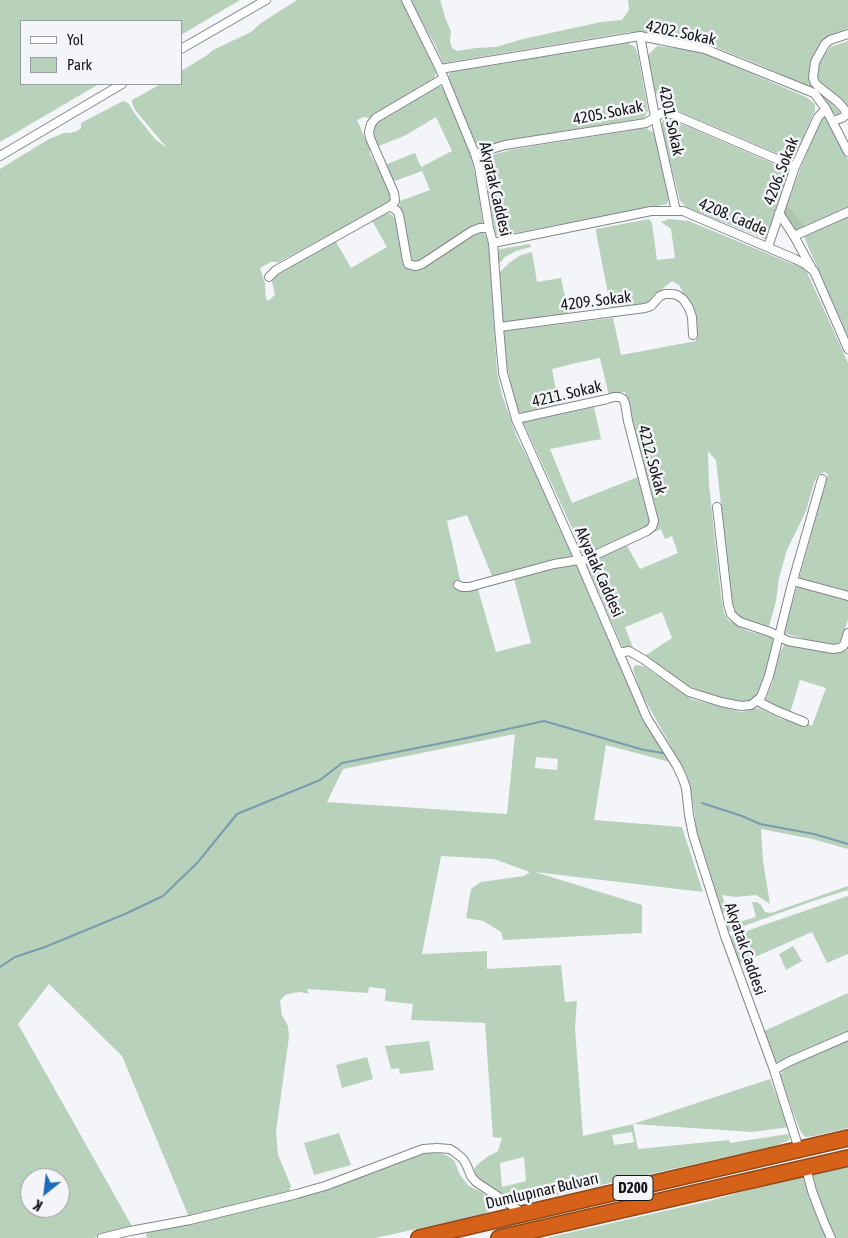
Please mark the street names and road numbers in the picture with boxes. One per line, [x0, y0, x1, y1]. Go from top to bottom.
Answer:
street label: 4202. Sokak [644, 16, 718, 50]
street label: 4201. Sokak [654, 84, 688, 158]
street label: 4205. Sokak [571, 97, 645, 129]
street label: 4206. Sokak [759, 134, 803, 208]
street label: Akyatak Caddesi [475, 140, 515, 238]
street label: 4208. Cadde [696, 194, 770, 240]
street label: 4209. Sokak [560, 287, 632, 315]
street label: 4211. Sokak [530, 377, 604, 411]
street label: 4212. Sokak [634, 423, 670, 497]
street label: Akyatak Caddesi [571, 524, 627, 620]
street label: Akyatak Caddesi [720, 900, 770, 998]
street label: Dumlupınar Bulvarı [484, 1169, 600, 1213]
road number: D200 [613, 1176, 653, 1200]

